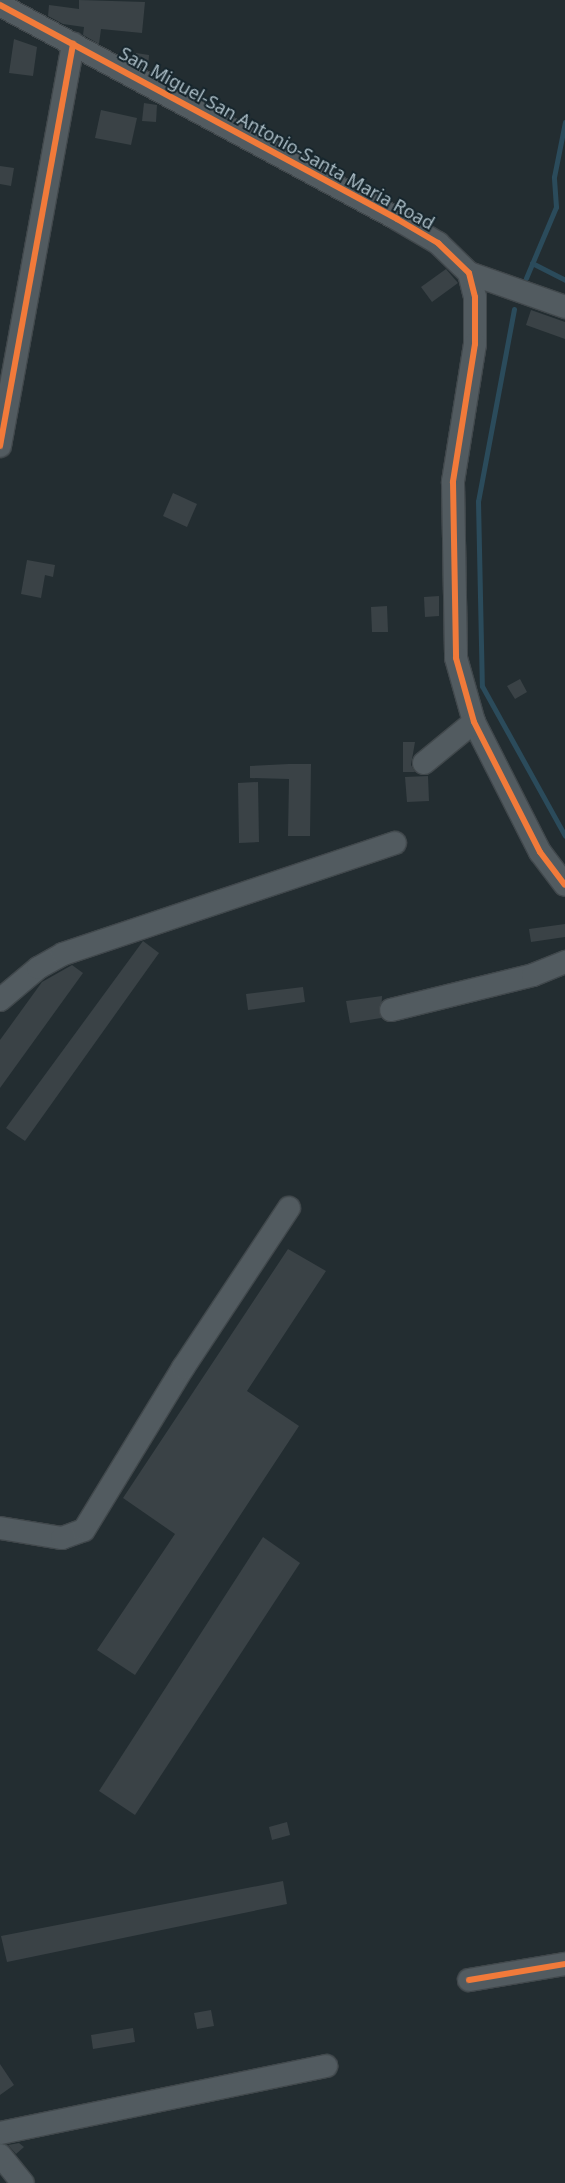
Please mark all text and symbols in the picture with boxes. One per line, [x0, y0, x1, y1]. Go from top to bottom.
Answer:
street label: San Miguel-San Antonio-Santa Maria Road [116, 42, 438, 234]

